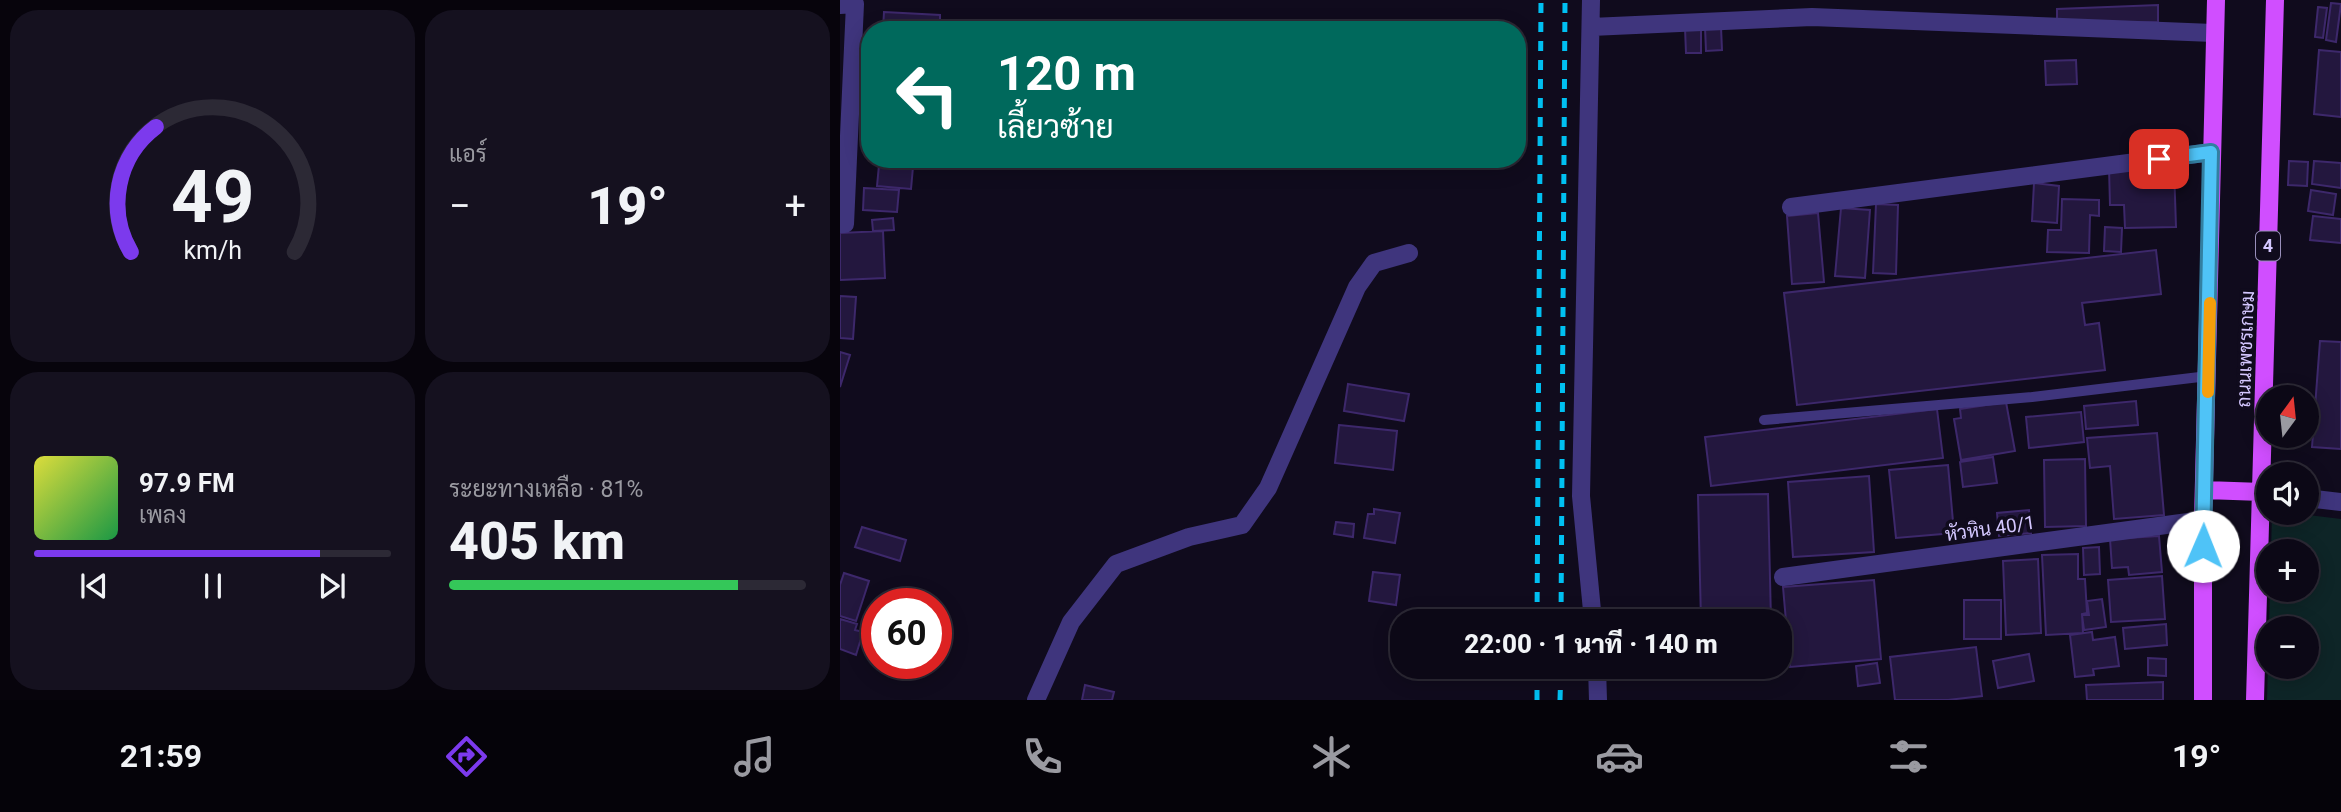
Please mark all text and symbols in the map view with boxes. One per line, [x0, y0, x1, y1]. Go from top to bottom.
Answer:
text: 120 m [997, 45, 1136, 102]
icon: left [882, 49, 973, 140]
text: เลี้ยวซ้าย [997, 108, 1114, 146]
pin [2129, 129, 2189, 189]
icon: arrive [2140, 140, 2178, 178]
text: แอร์ [449, 141, 487, 168]
text: 49 [171, 154, 254, 240]
text: 19° [587, 176, 668, 237]
text: − [449, 184, 471, 228]
text: + [784, 184, 806, 228]
road number: 4 [2256, 232, 2280, 260]
text: km/h [183, 236, 242, 265]
street label: ถนนเพชรเกษม [2232, 290, 2259, 408]
north arrow [2256, 385, 2319, 448]
map controls [2256, 385, 2319, 679]
button: sound [2256, 462, 2319, 525]
text: 97.9 FM [139, 468, 235, 498]
text: ระยะทางเหลือ · 81% [449, 476, 643, 503]
text: เพลง [139, 502, 186, 529]
position arrow [2166, 509, 2240, 583]
text: 405 km [449, 511, 625, 572]
street label: หัวหิน 40/1 [1944, 511, 2037, 546]
button: + [2256, 539, 2319, 602]
icon: previous [75, 567, 113, 605]
icon: pause [194, 567, 232, 605]
icon: next [313, 567, 351, 605]
speed limit sign: 60 [861, 588, 952, 679]
button: − [2256, 616, 2319, 679]
text: 22:00 · 1 นาที · 140 m [1464, 629, 1718, 659]
icon: directions [442, 732, 491, 781]
icon: music [730, 732, 779, 781]
icon: phone [1018, 732, 1067, 781]
icon: climate [1307, 732, 1356, 781]
icon: car [1595, 732, 1644, 781]
icon: filters [1884, 732, 1933, 781]
text: 21:59 [120, 737, 202, 775]
text: 19° [2172, 737, 2221, 775]

